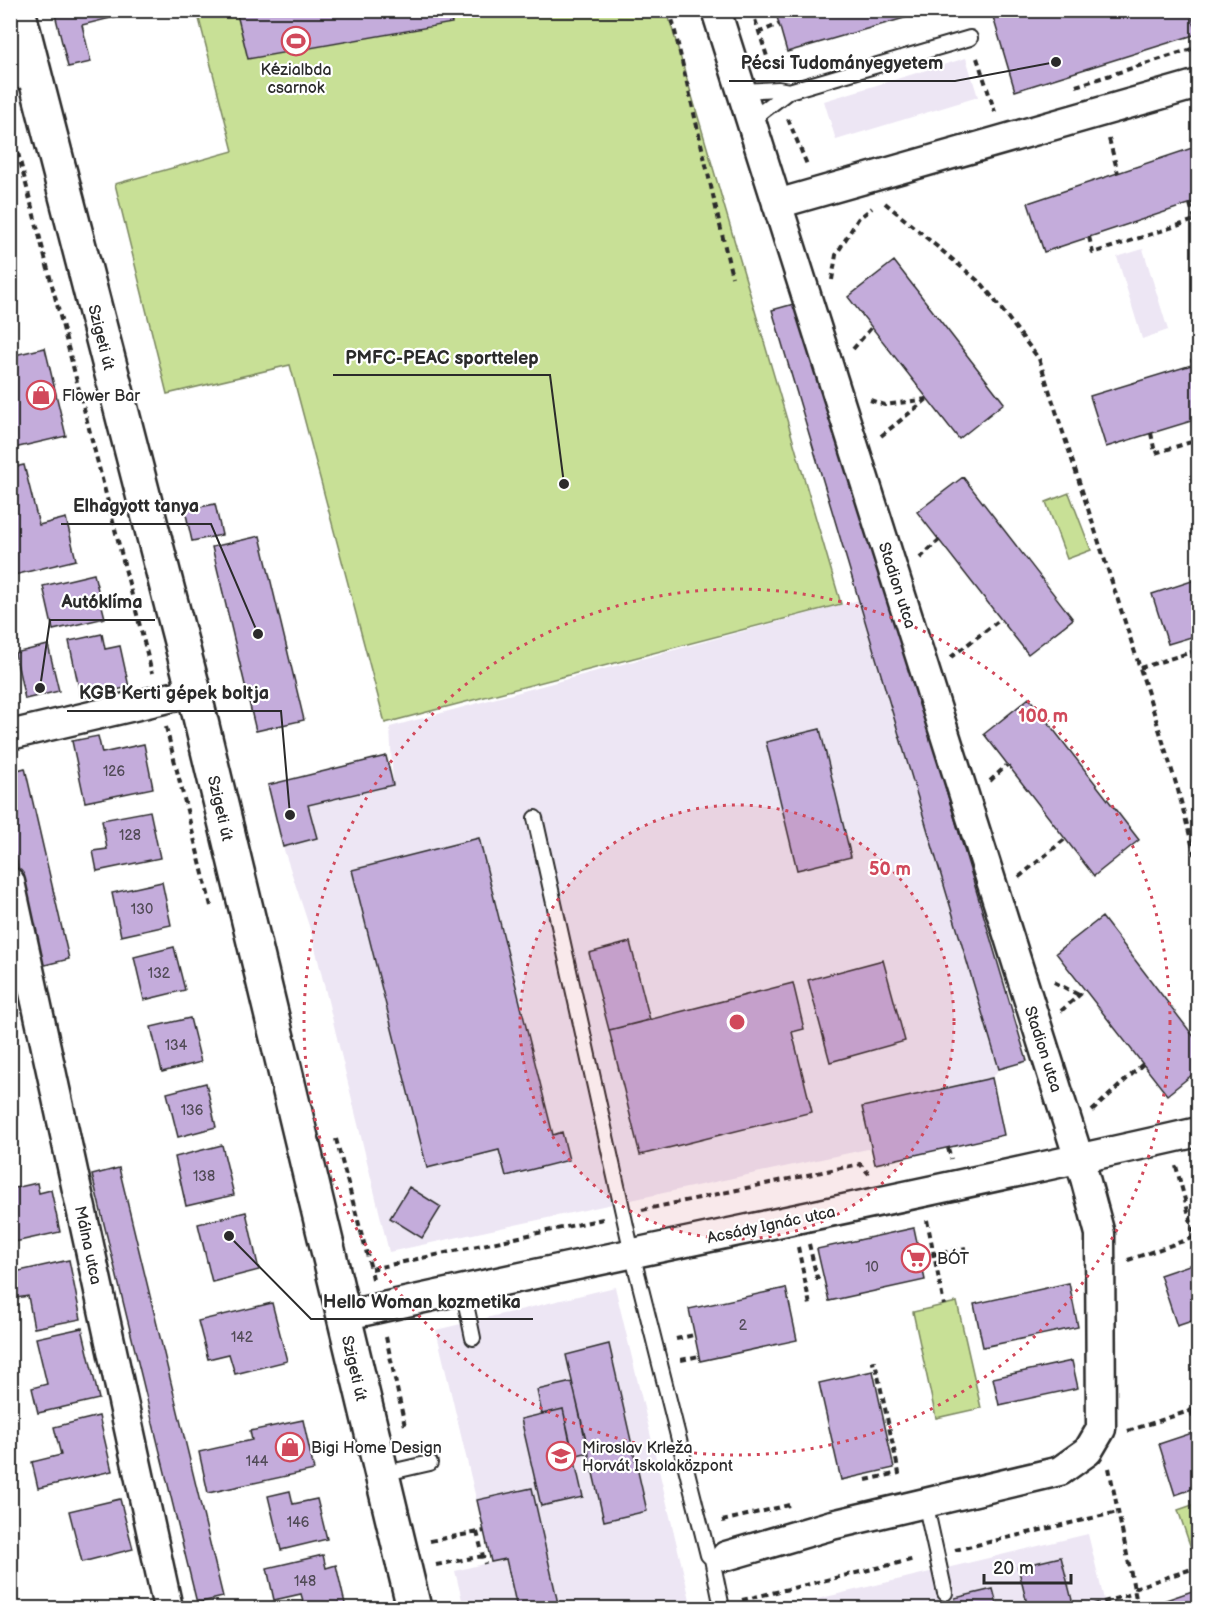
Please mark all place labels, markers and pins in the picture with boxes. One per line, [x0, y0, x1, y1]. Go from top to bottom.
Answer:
sports icon: Kézialbda csarnok [280, 25, 312, 57]
callout: Pécsi Tudományegyetem [729, 45, 955, 81]
place label: Kézialbda csarnok [260, 61, 332, 98]
callout: PMFC-PEAC sporttelep [333, 339, 550, 375]
shop icon: Flower Bar [25, 379, 57, 411]
place label: Flower Bar [62, 387, 140, 406]
callout: Elhagyott tanya [61, 488, 211, 524]
callout: Autóklíma [50, 584, 155, 620]
callout: KGB Kerti gépek boltja [67, 675, 281, 711]
centre of rings [727, 1012, 747, 1032]
supermarket icon: BÓT [900, 1242, 932, 1274]
place label: BÓT [937, 1248, 970, 1269]
callout: Hello Woman kozmetika [311, 1283, 533, 1319]
shop icon: Bigi Home Design [274, 1431, 306, 1463]
place label: Bigi Home Design [311, 1439, 442, 1458]
place label: Miroslav Krleža Horvát Iskolaközpont [582, 1439, 733, 1476]
school or university icon: Miroslav Krleža Horvát Iskolaközpont [545, 1440, 577, 1472]

